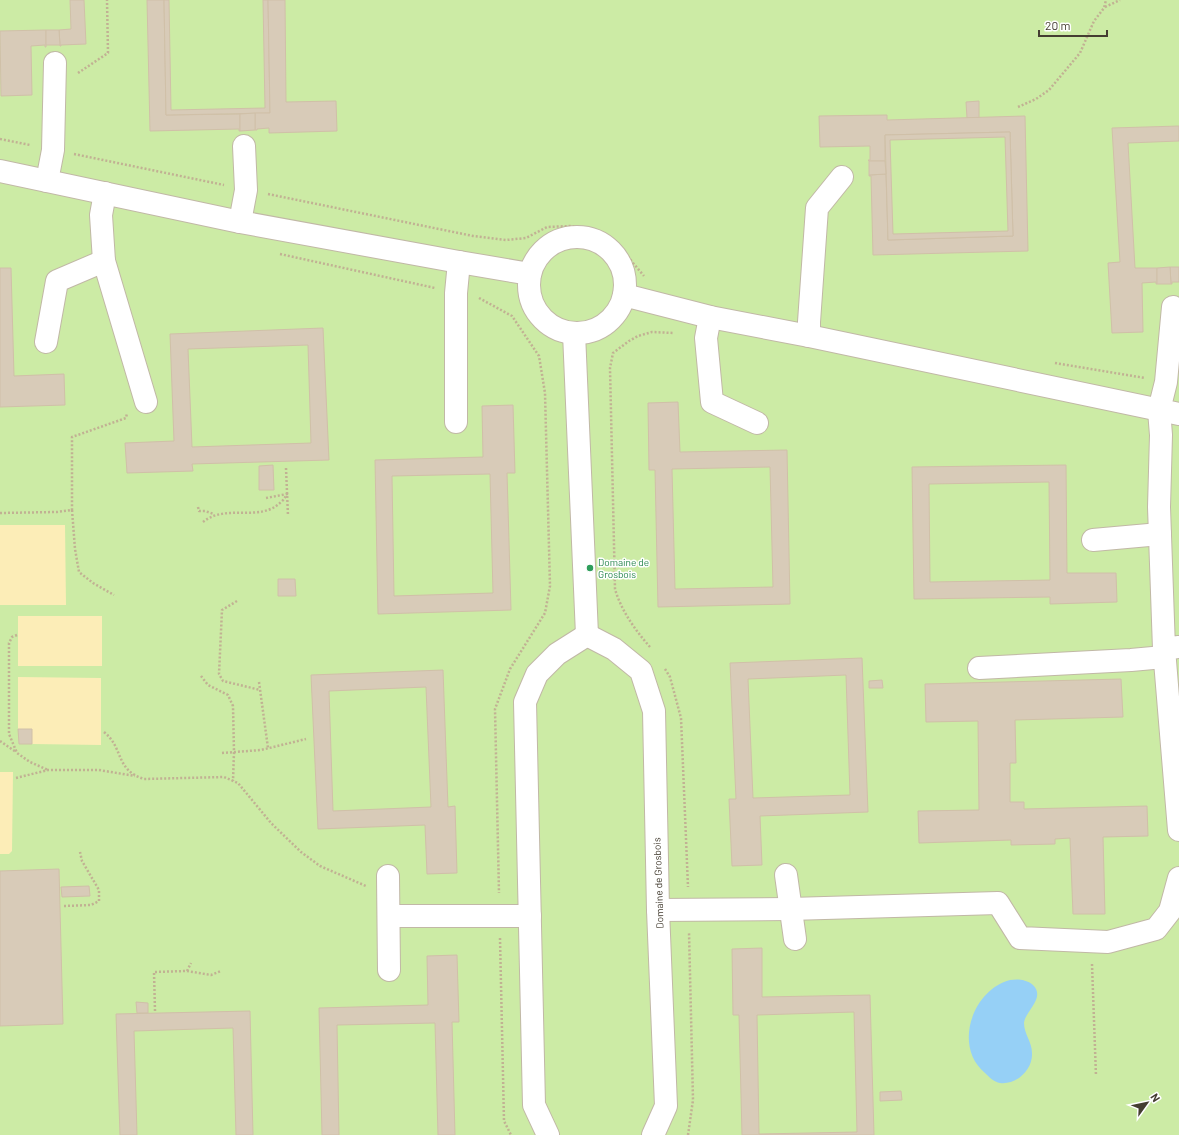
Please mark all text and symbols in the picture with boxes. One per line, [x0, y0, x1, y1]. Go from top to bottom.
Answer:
scale bar [1039, 12, 1107, 38]
text: 20 m [1045, 18, 1071, 32]
place label: Domaine de Grosbois [598, 556, 649, 580]
marker: Domaine de Grosbois [585, 563, 595, 573]
street label: Domaine de Grosbois [650, 837, 666, 929]
north arrow [1127, 1083, 1167, 1123]
text: N [1148, 1091, 1163, 1104]

